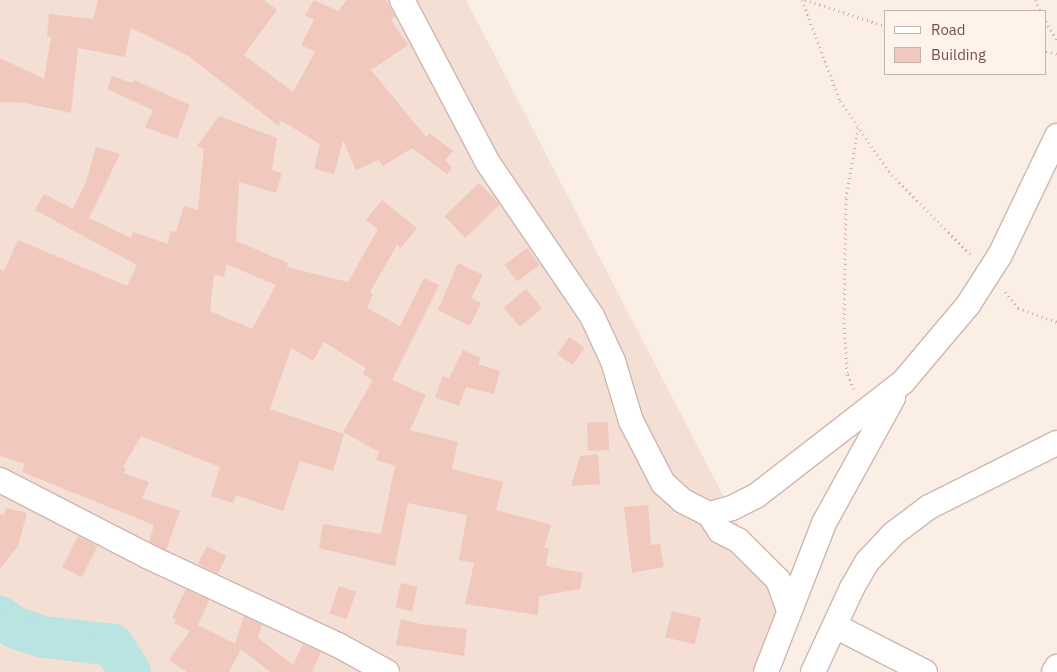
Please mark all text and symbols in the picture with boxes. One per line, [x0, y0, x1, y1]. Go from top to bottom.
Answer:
legend [884, 10, 1047, 75]
text: Road [931, 20, 966, 39]
text: Building [931, 45, 986, 64]

